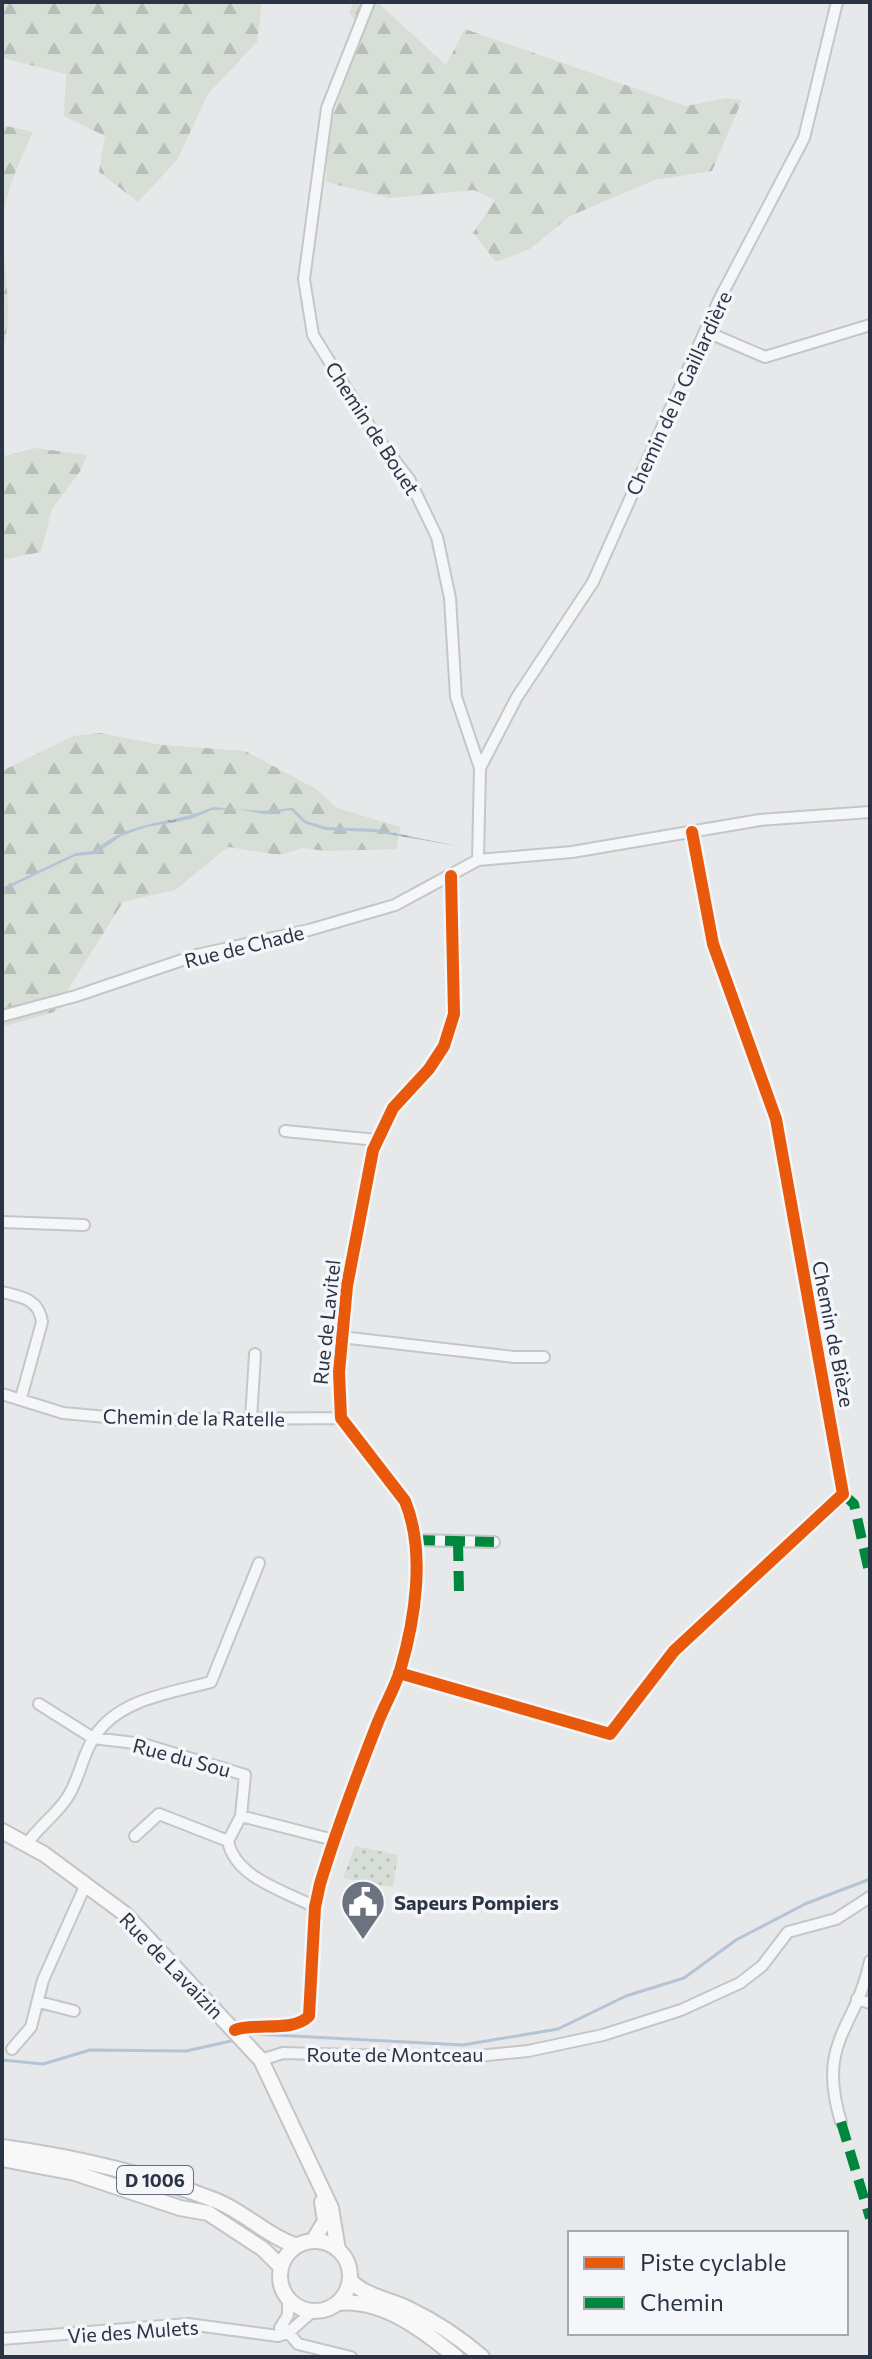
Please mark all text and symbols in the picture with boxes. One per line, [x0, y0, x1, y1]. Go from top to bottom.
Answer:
street label: Chemin de la Gaillardière [620, 287, 736, 499]
street label: Chemin de Bouet [321, 357, 425, 499]
street label: Rue de Chade [182, 920, 306, 972]
street label: Rue de Lavitel [308, 1258, 344, 1386]
street label: Chemin de Bièze [808, 1259, 860, 1409]
street label: Chemin de la Ratelle [103, 1403, 285, 1431]
street label: Rue du Sou [130, 1732, 234, 1782]
public building icon: Sapeurs Pompiers [339, 1878, 387, 1941]
place label: Sapeurs Pompiers [394, 1890, 559, 1914]
street label: Rue de Lavaizin [115, 1907, 229, 2023]
street label: Route de Montceau [307, 2042, 483, 2066]
road number: D 1006 [117, 2166, 193, 2194]
legend [568, 2231, 848, 2335]
text: Piste cyclable [640, 2247, 786, 2276]
text: Chemin [640, 2287, 724, 2316]
street label: Vie des Mulets [67, 2314, 199, 2348]

